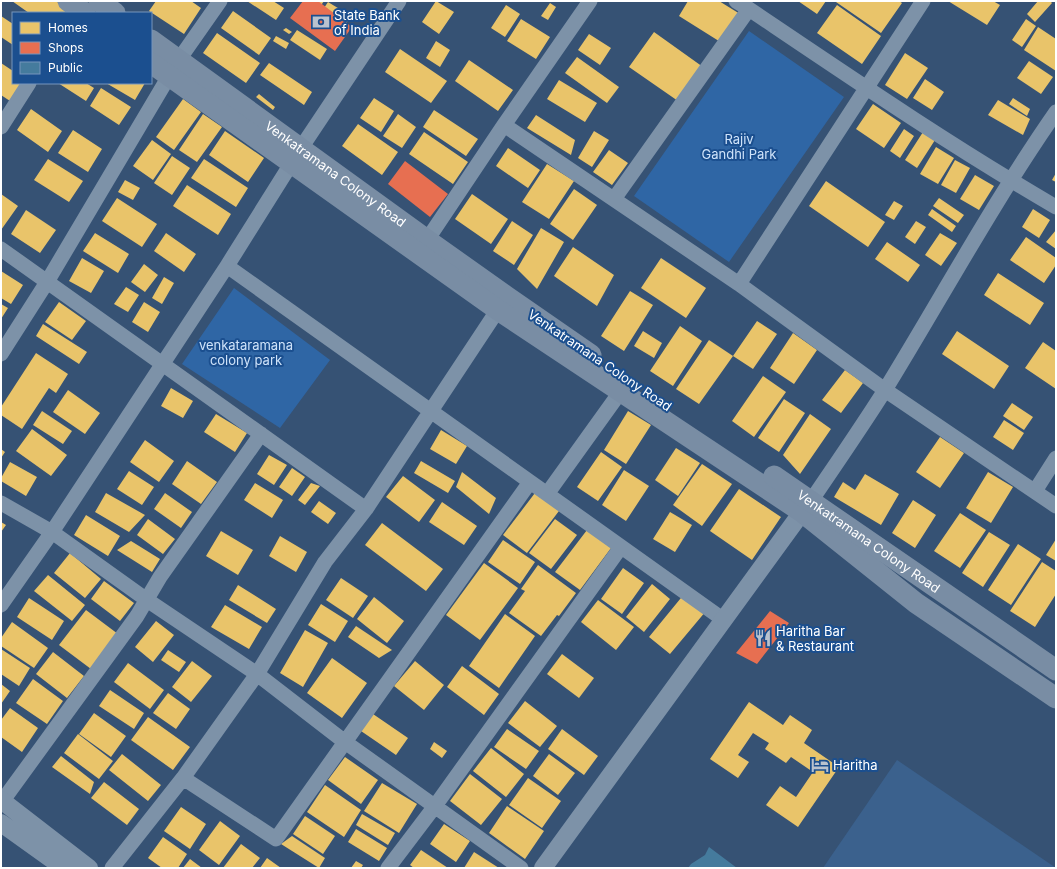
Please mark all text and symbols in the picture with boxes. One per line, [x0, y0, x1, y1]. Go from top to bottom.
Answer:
place label: State Bank of India [334, 7, 400, 38]
legend [12, 12, 152, 84]
bank icon: State Bank of India [311, 12, 331, 32]
text: Homes [48, 20, 88, 35]
text: Shops [48, 40, 84, 55]
text: Public [48, 60, 83, 75]
street label: Venkatramana Colony Road [262, 117, 409, 230]
park label: Rajiv Gandhi Park [702, 131, 776, 162]
street label: Venkatramana Colony Road [525, 306, 675, 414]
park label: venkataramana colony park [199, 337, 293, 368]
street label: Venkatramana Colony Road [794, 486, 943, 596]
place label: Haritha Bar & Restaurant [776, 623, 854, 654]
restaurant icon: Haritha Bar & Restaurant [753, 628, 773, 648]
hotel icon: Haritha [810, 755, 830, 775]
place label: Haritha [833, 757, 877, 773]

